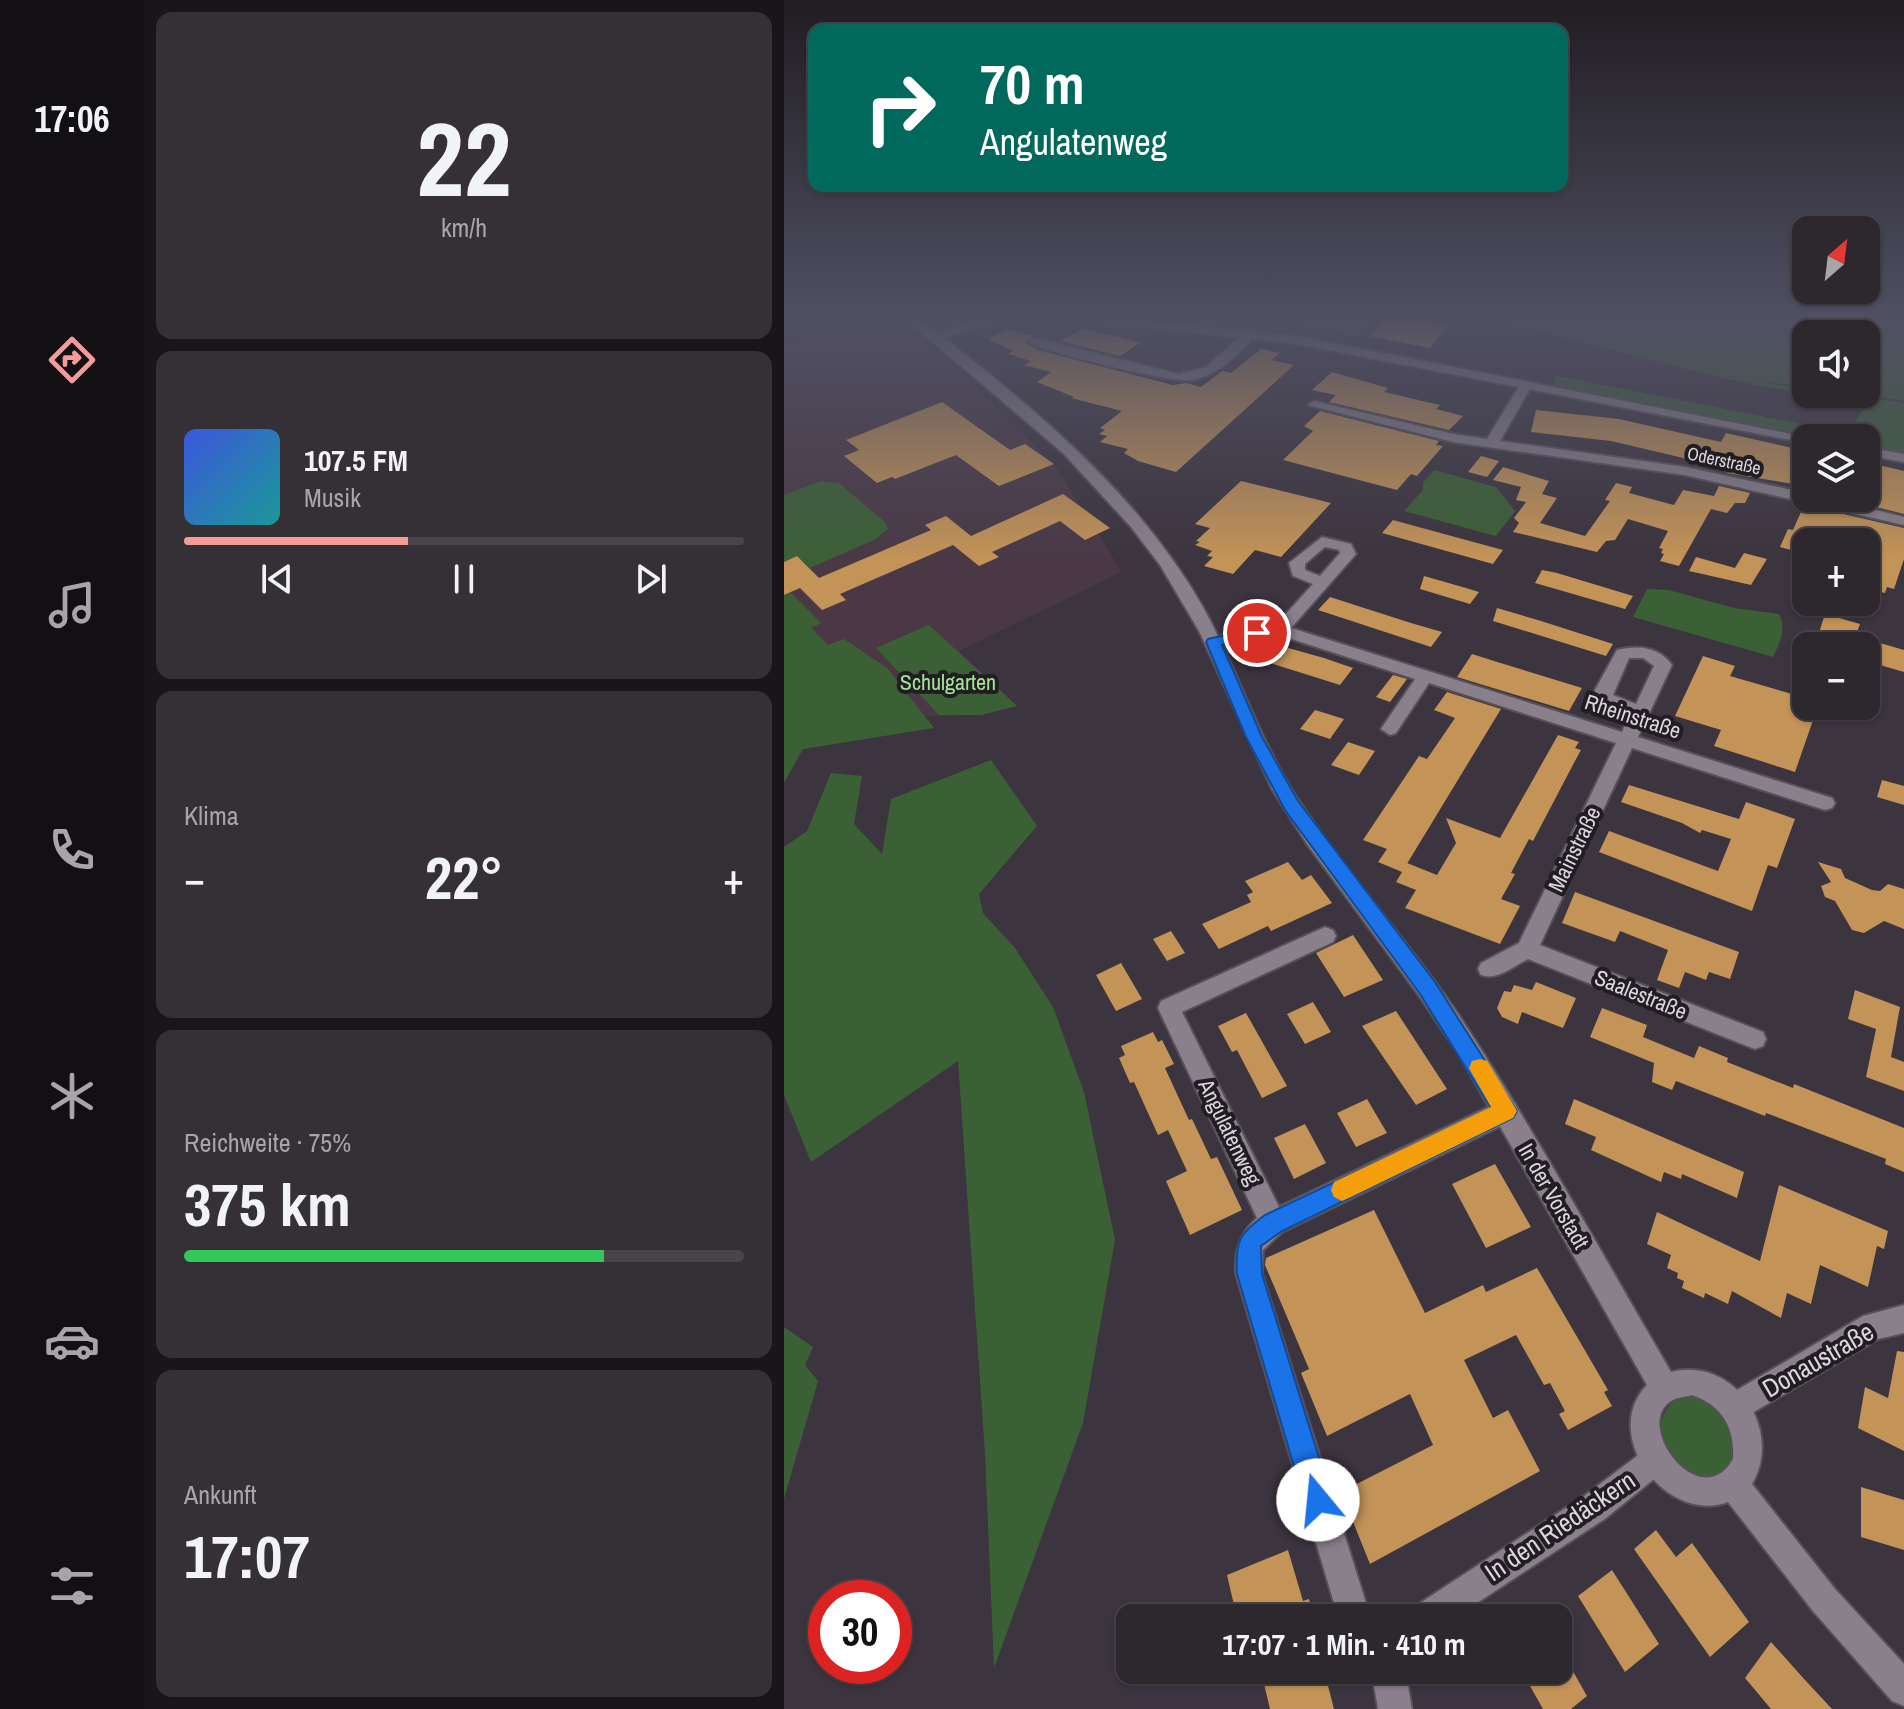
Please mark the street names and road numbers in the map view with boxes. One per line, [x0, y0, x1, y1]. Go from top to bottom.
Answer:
street label: Oderstraße [1685, 441, 1763, 480]
street label: Rheinstraße [1581, 686, 1685, 746]
street label: Mainstraße [1541, 801, 1607, 897]
street label: Saalestraße [1590, 962, 1692, 1026]
street label: Angulatenweg [1191, 1073, 1269, 1190]
street label: In der Vorstadt [1512, 1138, 1596, 1254]
street label: Donaustraße [1756, 1314, 1880, 1406]
street label: In den Riedäckern [1478, 1462, 1642, 1589]

